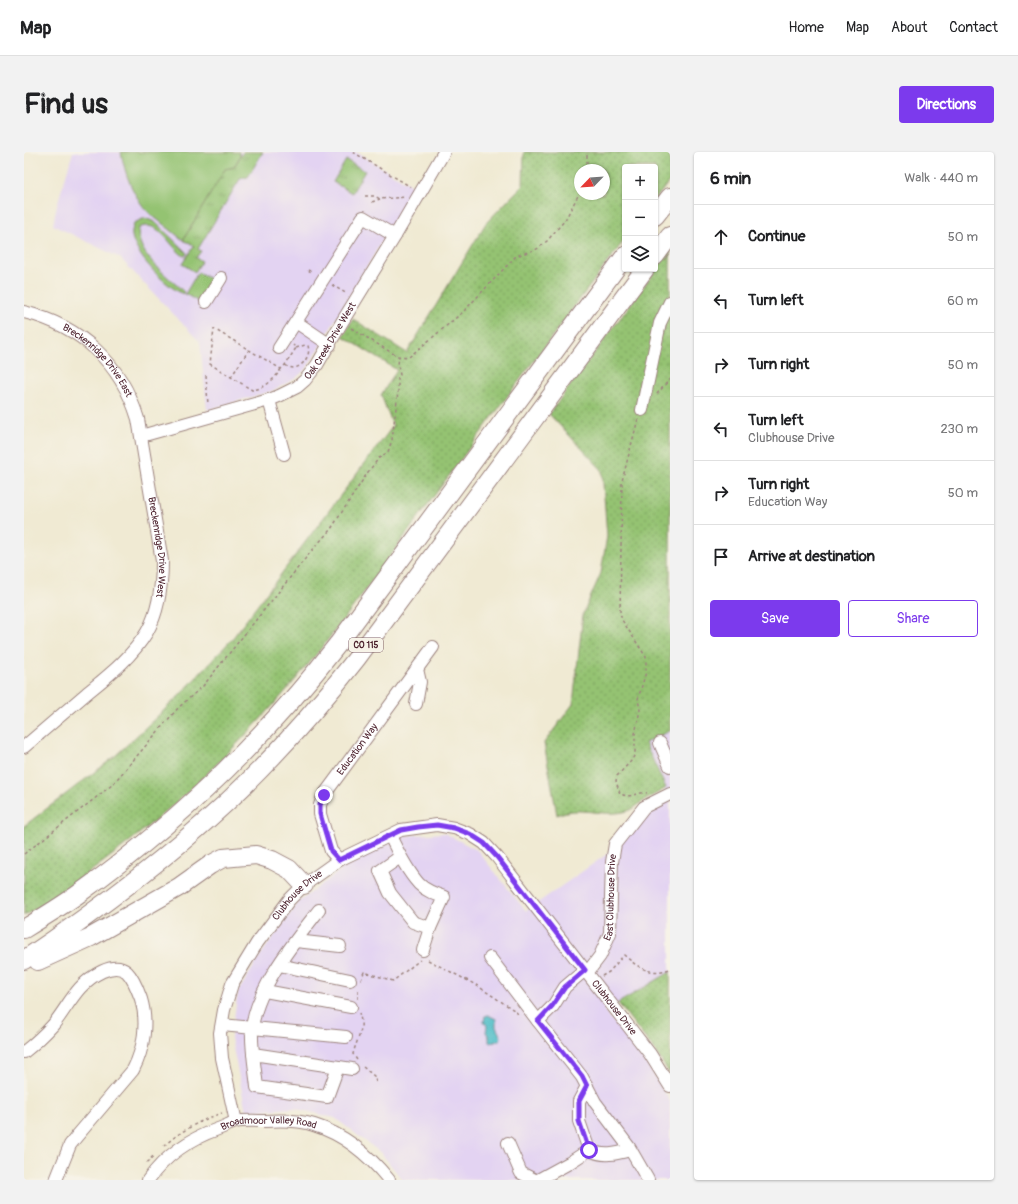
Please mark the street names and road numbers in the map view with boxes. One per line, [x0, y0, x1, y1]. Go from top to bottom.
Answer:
street label: Oak Creek Drive West [302, 299, 359, 382]
street label: Breckenridge Drive East [60, 321, 135, 400]
street label: Breckenridge Drive West [145, 496, 168, 600]
road number: CO 115 [349, 638, 383, 652]
street label: Education Way [335, 721, 381, 778]
street label: East Clubhouse Drive [601, 853, 619, 943]
street label: Clubhouse Drive [270, 868, 325, 923]
street label: Clubhouse Drive [589, 978, 639, 1038]
street label: Broadmoor Valley Road [219, 1114, 318, 1133]

